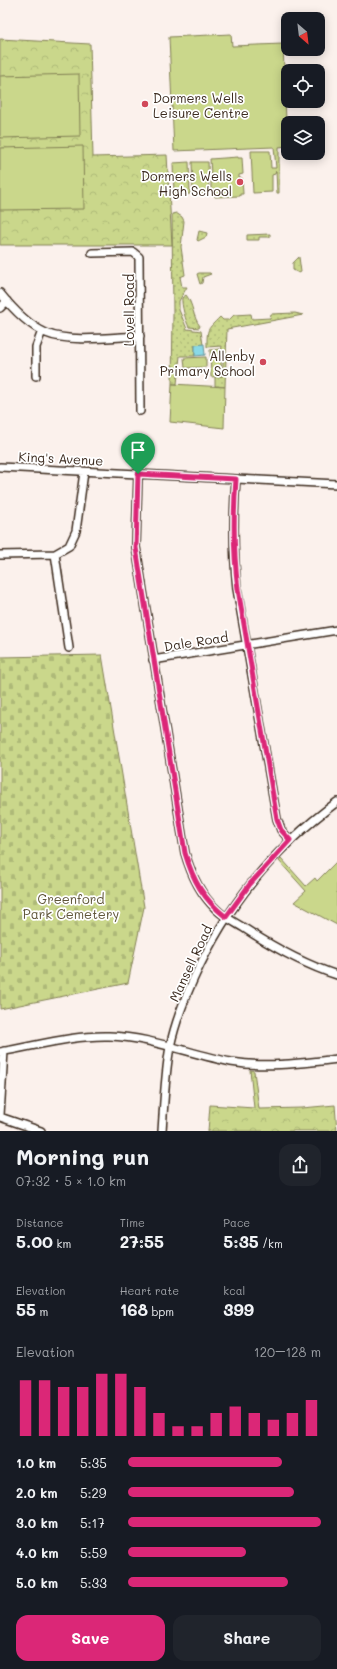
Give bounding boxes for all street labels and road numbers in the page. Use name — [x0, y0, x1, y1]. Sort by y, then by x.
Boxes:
street label: Lovell Road — [120, 274, 137, 346]
street label: King's Avenue — [18, 447, 104, 469]
street label: Dale Road — [163, 628, 229, 654]
street label: Mansell Road — [165, 922, 215, 1004]

